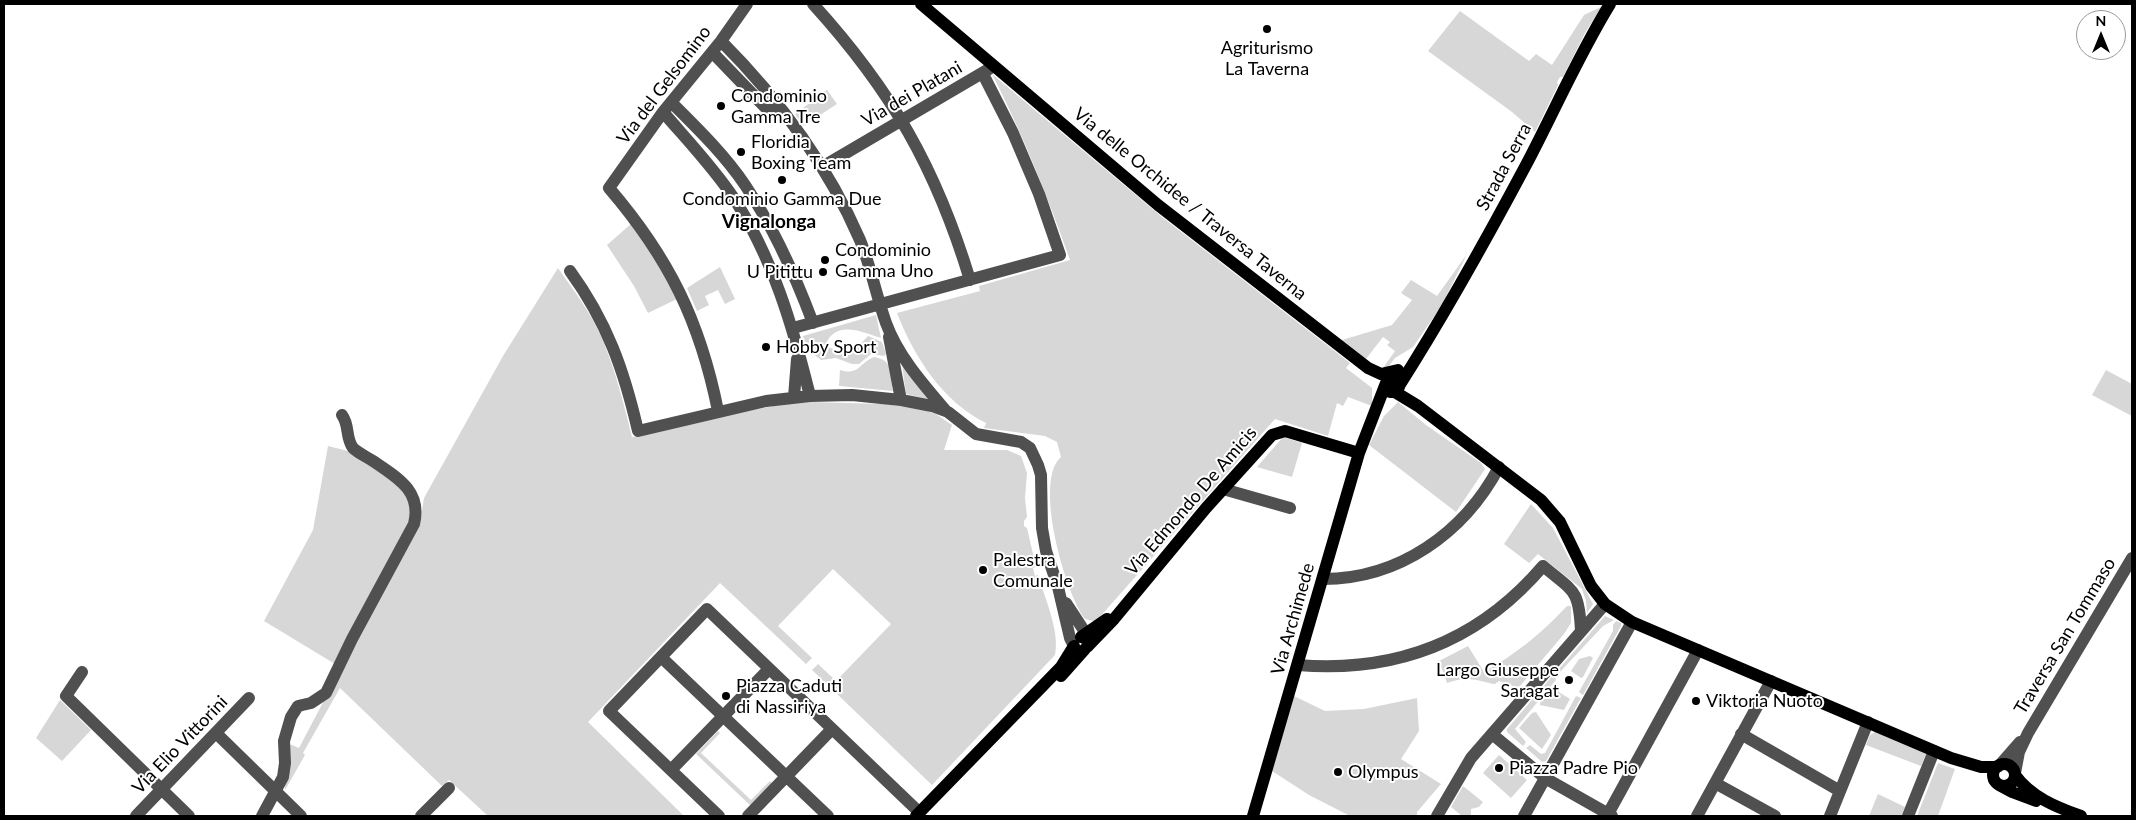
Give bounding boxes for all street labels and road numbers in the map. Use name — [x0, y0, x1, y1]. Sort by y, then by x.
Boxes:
street label: Via del Gelsomino — [612, 22, 716, 148]
street label: Via dei Platani — [858, 57, 966, 131]
street label: Via delle Orchidee / Traversa Taverna — [1069, 103, 1311, 305]
street label: Strada Serra — [1472, 120, 1536, 214]
street label: Via Edmondo De Amicis — [1121, 422, 1261, 580]
street label: Traversa San Tommaso — [2010, 554, 2120, 718]
street label: Via Archimede — [1267, 561, 1319, 677]
street label: Via Elio Vittorini — [128, 691, 232, 799]

